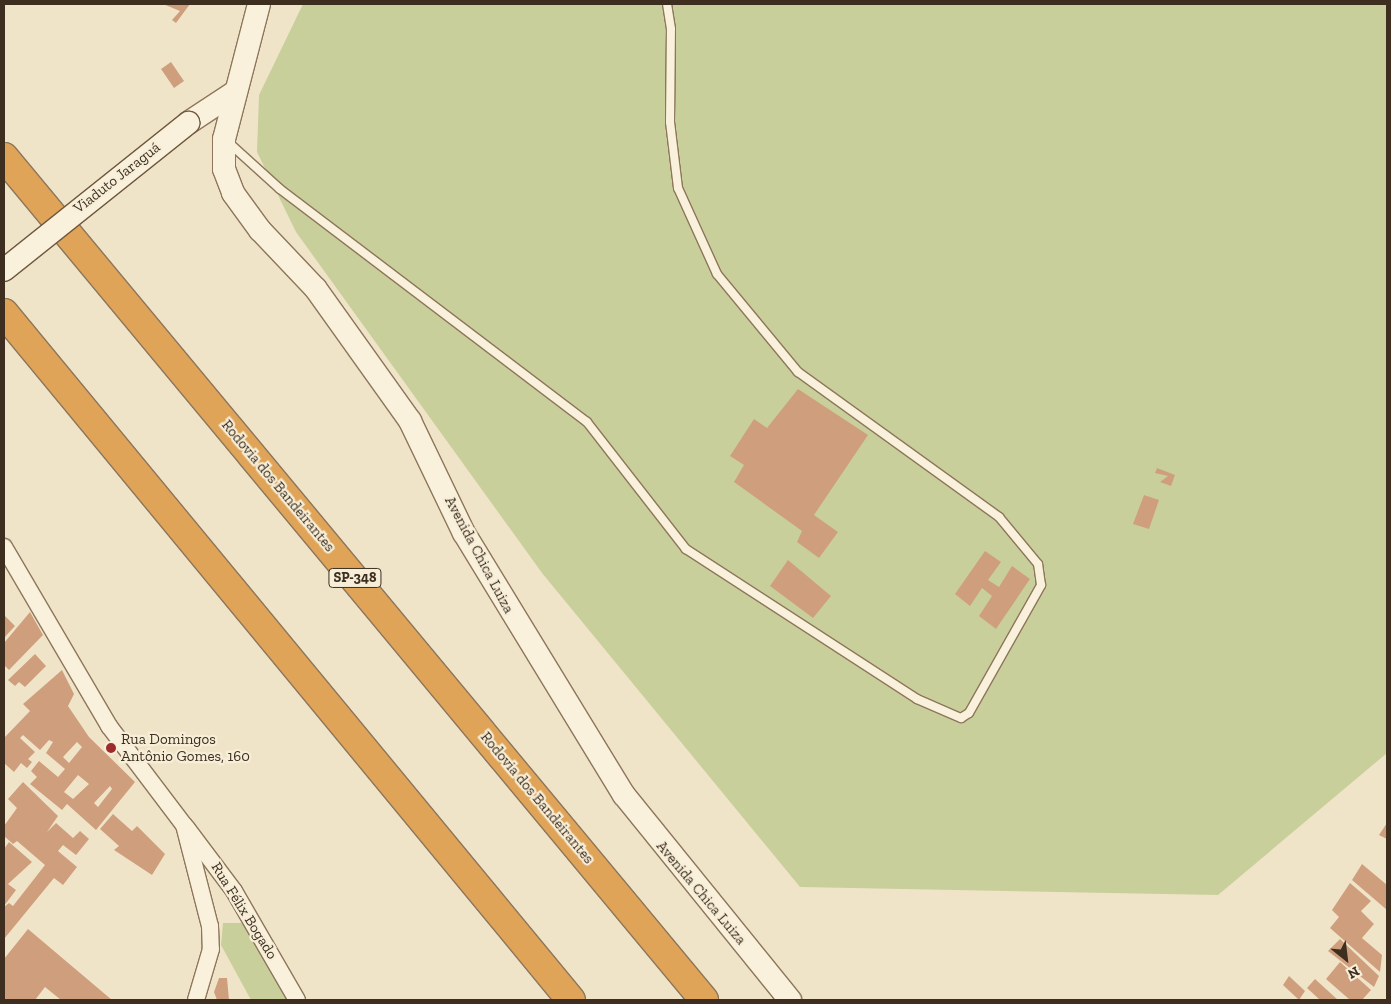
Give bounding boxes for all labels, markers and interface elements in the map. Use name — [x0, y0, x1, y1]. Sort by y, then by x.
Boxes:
street label: Viaduto Jaraguá — [70, 138, 164, 218]
street label: Rodovia dos Bandeirantes — [218, 416, 338, 556]
street label: Avenida Chica Luiza — [441, 493, 517, 617]
road number: SP-348 — [328, 566, 382, 590]
street label: Rodovia dos Bandeirantes — [477, 728, 597, 868]
place label: Rua Domingos Antônio Gomes, 160 — [121, 730, 250, 765]
marker: Rua Domingos Antônio Gomes, 160 — [105, 742, 117, 754]
street label: Avenida Chica Luiza — [652, 837, 750, 949]
street label: Rua Félix Bogado — [207, 859, 281, 963]
north arrow — [1321, 934, 1371, 984]
text: N — [1345, 963, 1362, 983]

